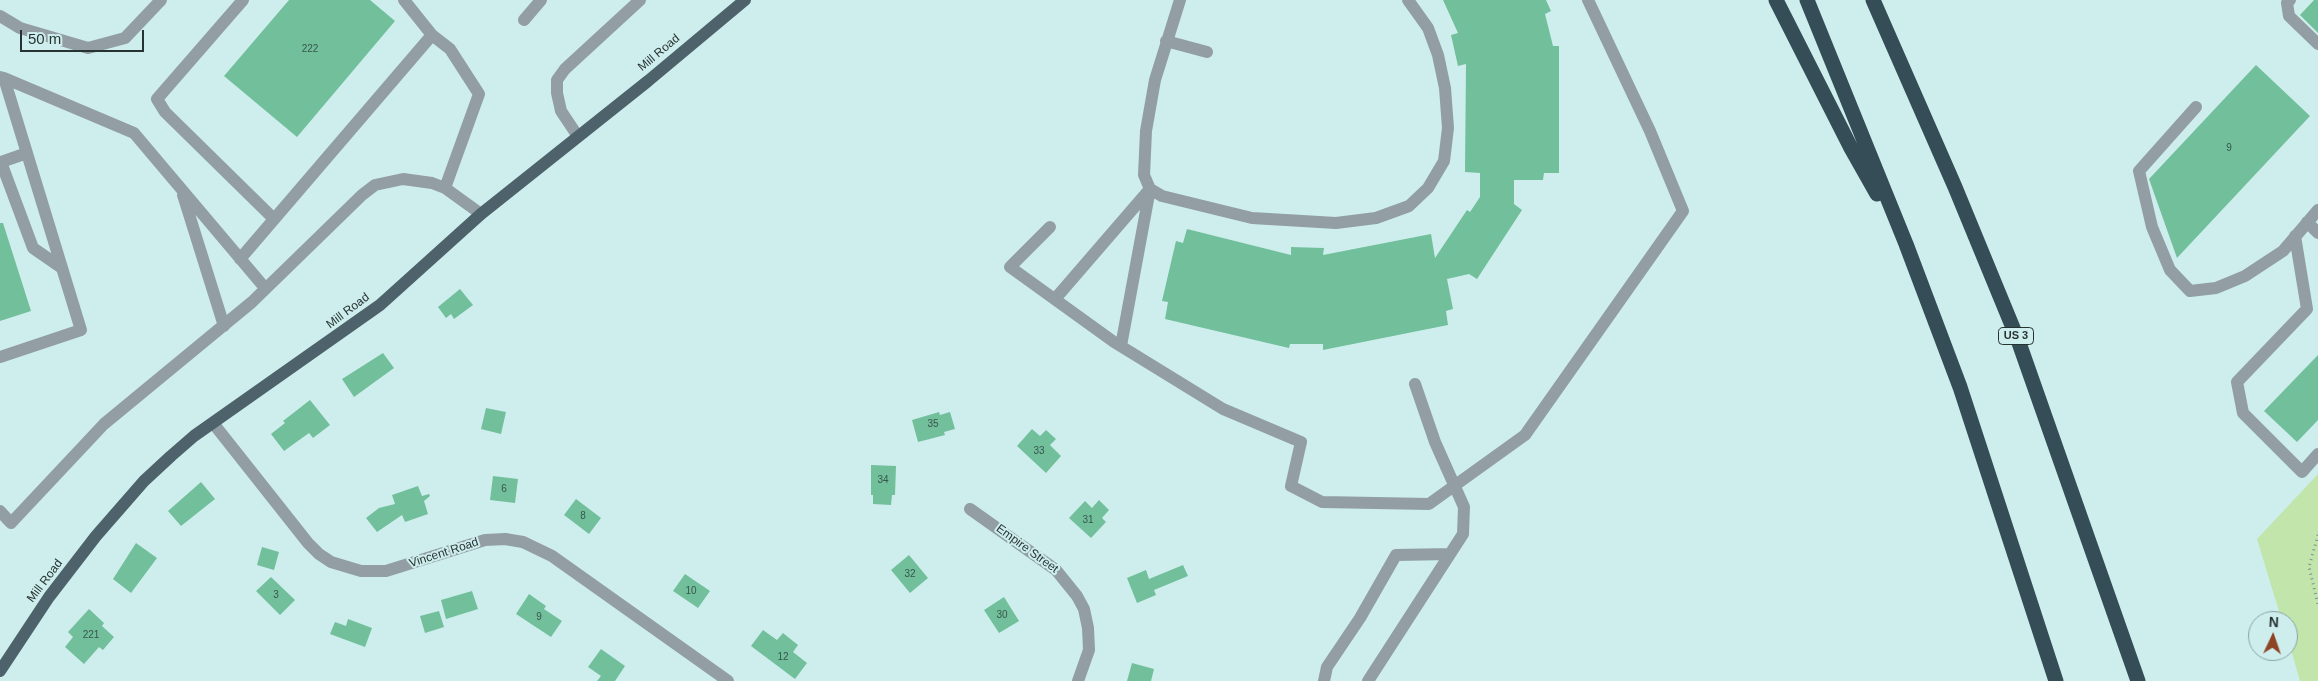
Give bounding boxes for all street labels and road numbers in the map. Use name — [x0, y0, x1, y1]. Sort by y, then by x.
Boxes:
street label: Mill Road — [635, 31, 683, 75]
street label: Mill Road — [324, 290, 372, 332]
road number: US 3 — [1998, 328, 2034, 344]
street label: Empire Street — [993, 522, 1061, 576]
street label: Vincent Road — [408, 535, 480, 571]
street label: Mill Road — [24, 557, 66, 605]

